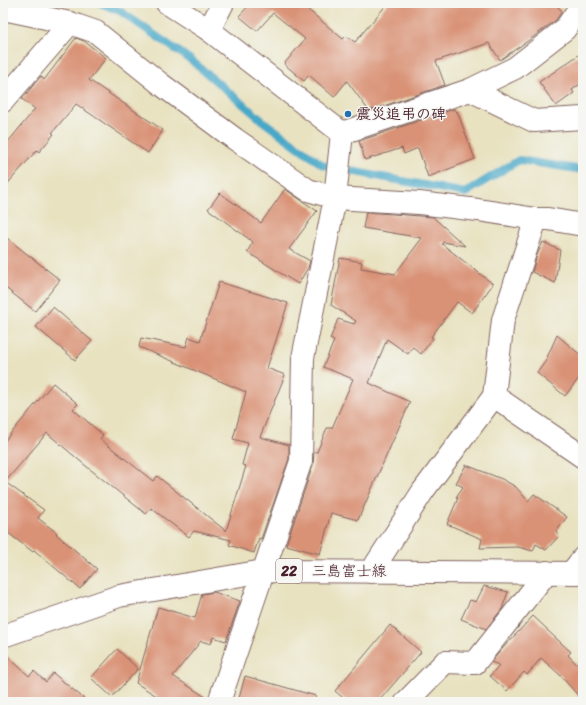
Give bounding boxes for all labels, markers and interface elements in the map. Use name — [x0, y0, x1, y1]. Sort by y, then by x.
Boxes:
place label: 震災追弔の碑 — [356, 101, 446, 127]
marker: 震災追弔の碑 — [343, 109, 353, 119]
street label: 三島富士線 — [311, 558, 387, 584]
road number: 22 — [276, 559, 302, 583]

